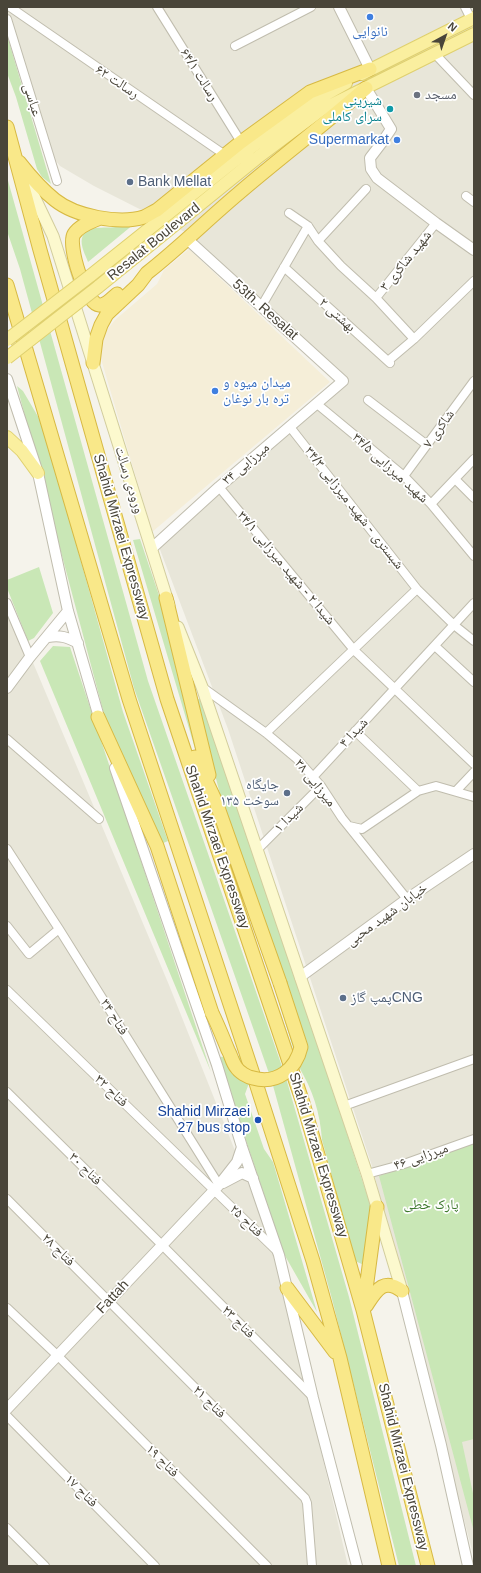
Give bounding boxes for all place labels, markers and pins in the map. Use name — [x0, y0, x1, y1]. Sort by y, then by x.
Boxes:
marker: نانوایی — [365, 12, 375, 22]
place label: نانوایی — [352, 24, 388, 40]
place label: مسجد — [425, 87, 457, 103]
marker: مسجد — [412, 90, 422, 100]
place label: شیرینی سرای کاملی — [322, 93, 382, 126]
marker: شیرینی سرای کاملی — [385, 104, 395, 114]
place label: Supermarkat — [309, 132, 389, 148]
marker: Supermarkat — [392, 135, 402, 145]
place label: Bank Mellat — [138, 174, 211, 190]
marker: Bank Mellat — [125, 177, 135, 187]
place label: میدان میوه و تره بار نوغان — [223, 375, 291, 408]
marker: میدان میوه و تره بار نوغان — [210, 386, 220, 396]
place label: جایگاه سوخت ۱۳۵ — [220, 777, 279, 810]
marker: جایگاه سوخت ۱۳۵ — [282, 788, 292, 798]
place label: پمپ گازCNG — [351, 990, 423, 1006]
marker: پمپ گازCNG — [338, 993, 348, 1003]
place label: Shahid Mirzaei 27 bus stop — [157, 1104, 250, 1136]
marker: Shahid Mirzaei 27 bus stop — [253, 1115, 263, 1125]

